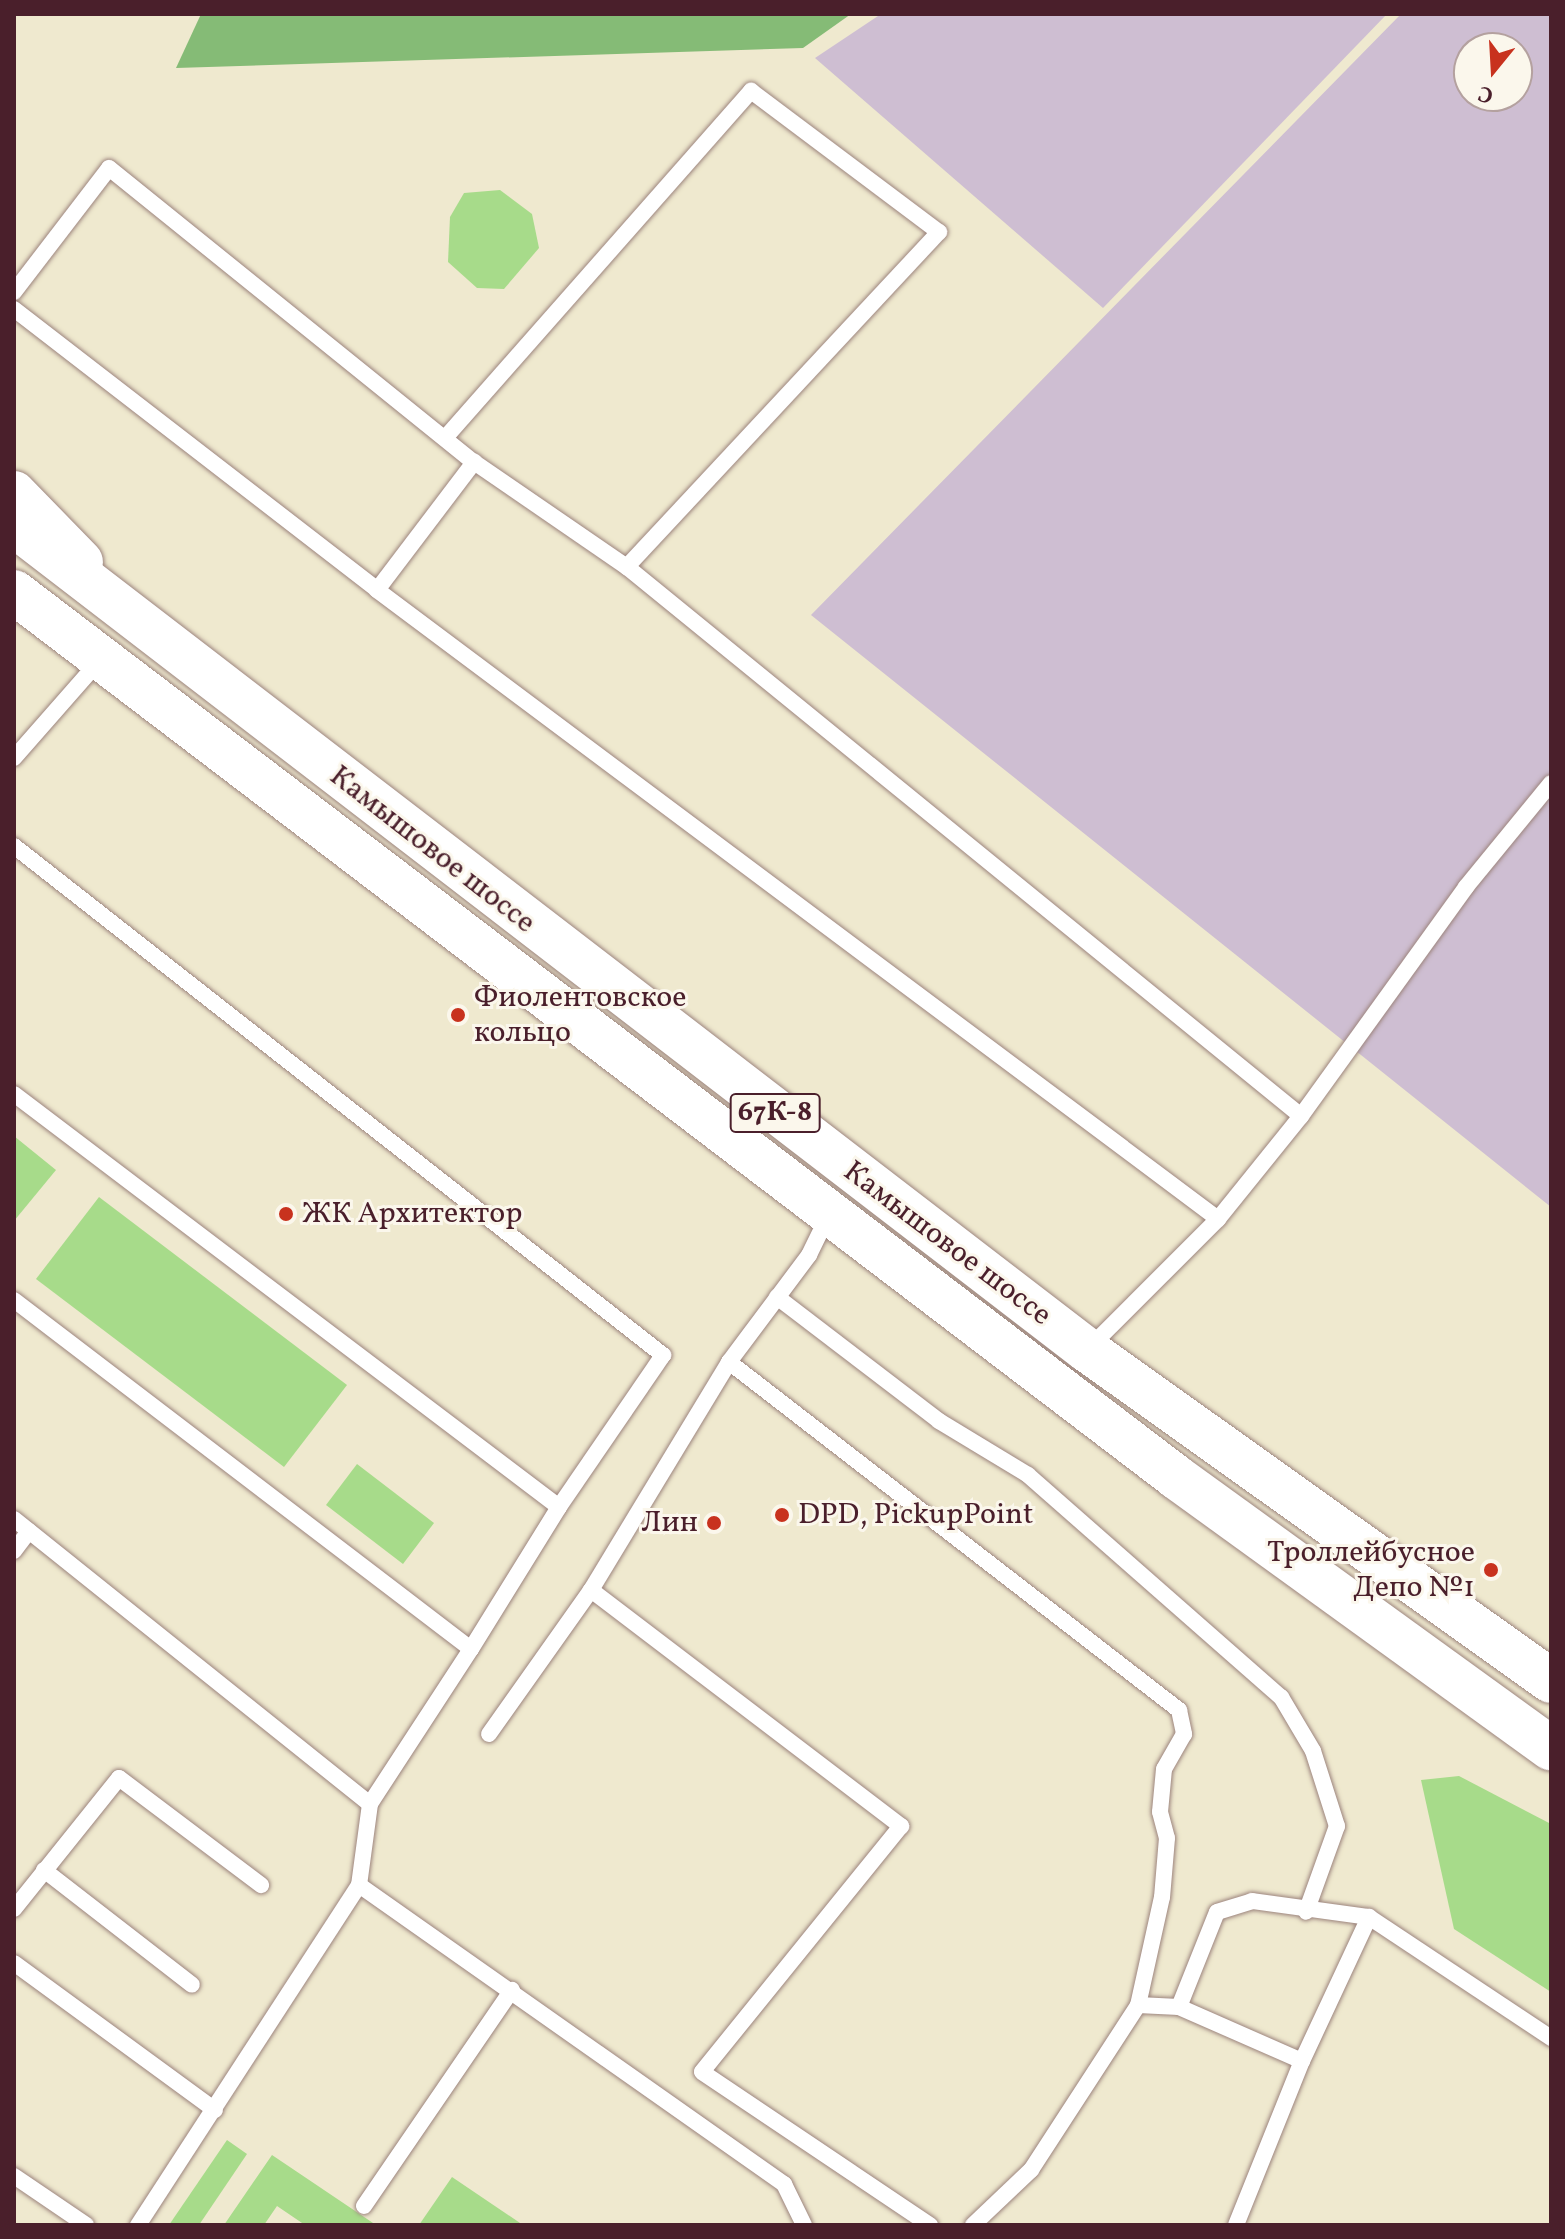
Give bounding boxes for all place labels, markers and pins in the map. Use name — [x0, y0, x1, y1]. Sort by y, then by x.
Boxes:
place label: Фиолентовское кольцо — [474, 980, 686, 1050]
marker: Фиолентовское кольцо — [449, 1006, 467, 1024]
place label: ЖК Архитектор — [302, 1196, 522, 1232]
marker: ЖК Архитектор — [277, 1205, 295, 1223]
place label: DPD, PickupPoint — [798, 1497, 1033, 1533]
place label: Лин — [641, 1505, 698, 1541]
marker: DPD, PickupPoint — [773, 1506, 791, 1524]
marker: Лин — [705, 1514, 723, 1532]
place label: Троллейбусное Депо №1 — [1267, 1535, 1475, 1606]
marker: Троллейбусное Депо №1 — [1482, 1561, 1500, 1579]

